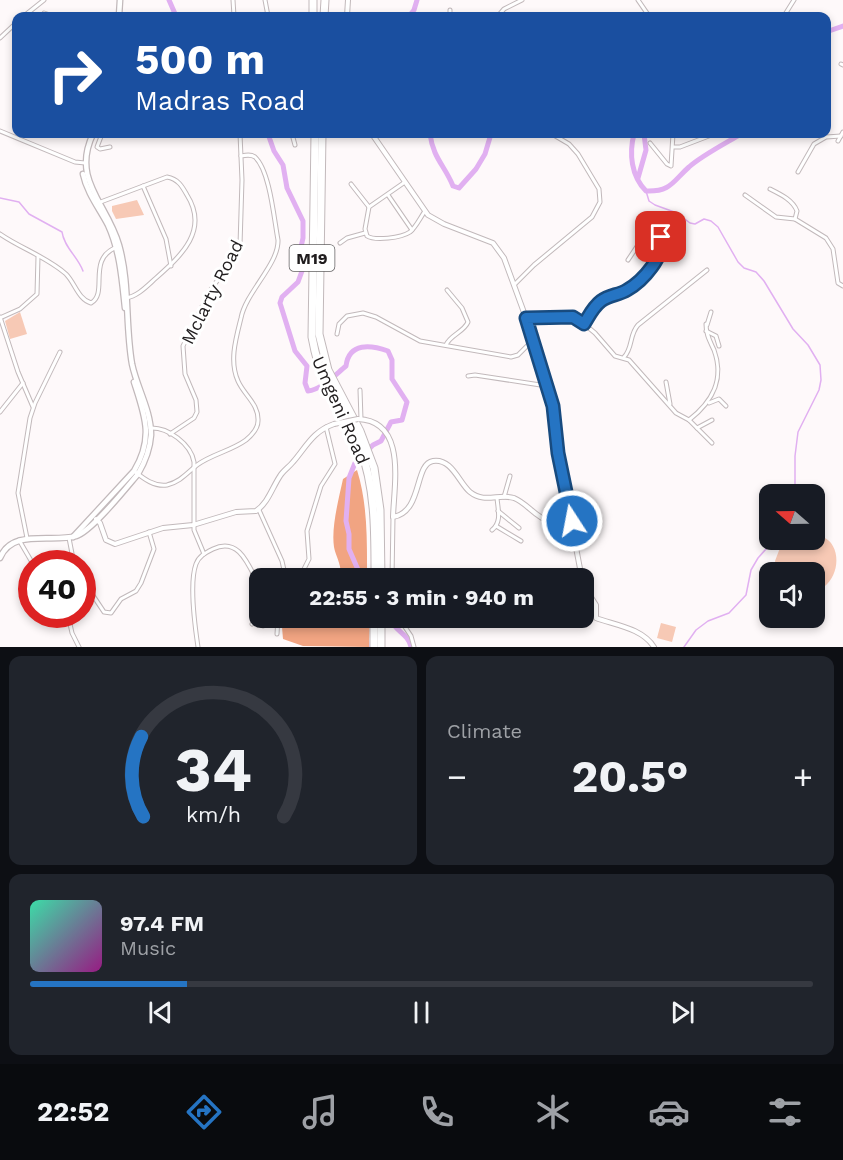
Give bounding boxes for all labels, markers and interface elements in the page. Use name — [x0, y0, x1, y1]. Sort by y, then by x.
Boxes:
text: 500 m — [135, 35, 265, 84]
icon: right — [36, 36, 114, 114]
text: Madras Road — [135, 85, 305, 117]
pin — [635, 211, 686, 262]
icon: arrive — [644, 220, 677, 253]
street label: Mclarty Road — [177, 236, 247, 348]
road number: M19 — [290, 245, 334, 271]
street label: Umgeni Road — [308, 353, 374, 467]
north arrow — [759, 484, 825, 550]
map controls — [759, 484, 825, 628]
position arrow — [540, 489, 604, 553]
speed limit sign: 40 — [18, 550, 96, 628]
button: sound — [759, 562, 825, 628]
text: 22:55 · 3 min · 940 m — [309, 585, 534, 610]
text: Climate — [447, 719, 522, 743]
text: 34 — [174, 733, 252, 806]
text: 20.5° — [572, 750, 688, 803]
text: − — [447, 757, 467, 796]
text: + — [793, 757, 813, 796]
text: km/h — [185, 803, 241, 828]
text: 97.4 FM — [120, 911, 204, 936]
text: Music — [120, 936, 176, 960]
icon: previous — [144, 996, 177, 1029]
icon: pause — [405, 996, 438, 1029]
icon: next — [666, 996, 699, 1029]
icon: directions — [183, 1091, 225, 1133]
icon: music — [299, 1091, 341, 1133]
icon: phone — [416, 1091, 458, 1133]
icon: climate — [532, 1091, 574, 1133]
icon: car — [648, 1091, 690, 1133]
icon: filters — [764, 1091, 806, 1133]
text: 22:52 — [37, 1096, 109, 1128]

